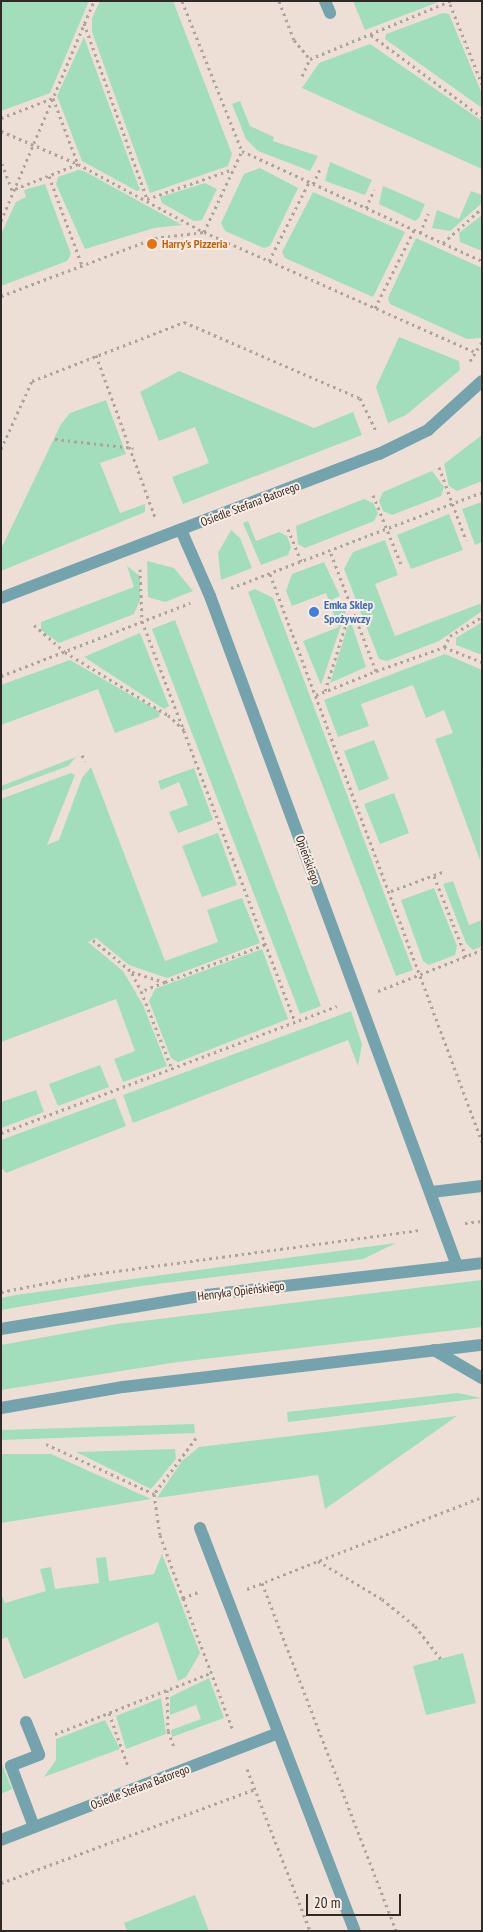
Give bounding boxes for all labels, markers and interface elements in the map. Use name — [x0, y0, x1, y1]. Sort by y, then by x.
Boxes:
place label: Harry's Pizzeria — [162, 237, 228, 251]
marker: Harry's Pizzeria — [146, 238, 158, 250]
street label: Osiedle Stefana Batorego — [198, 478, 302, 530]
place label: Emka Sklep Spożywczy — [324, 598, 373, 626]
marker: Emka Sklep Spożywczy — [308, 606, 320, 618]
street label: Opieńskiego — [292, 833, 324, 887]
street label: Henryka Opieńskiego — [197, 1279, 285, 1303]
street label: Osiedle Stefana Batorego — [88, 1761, 192, 1813]
scale bar — [308, 1884, 403, 1916]
text: 20 m — [314, 1893, 340, 1912]

